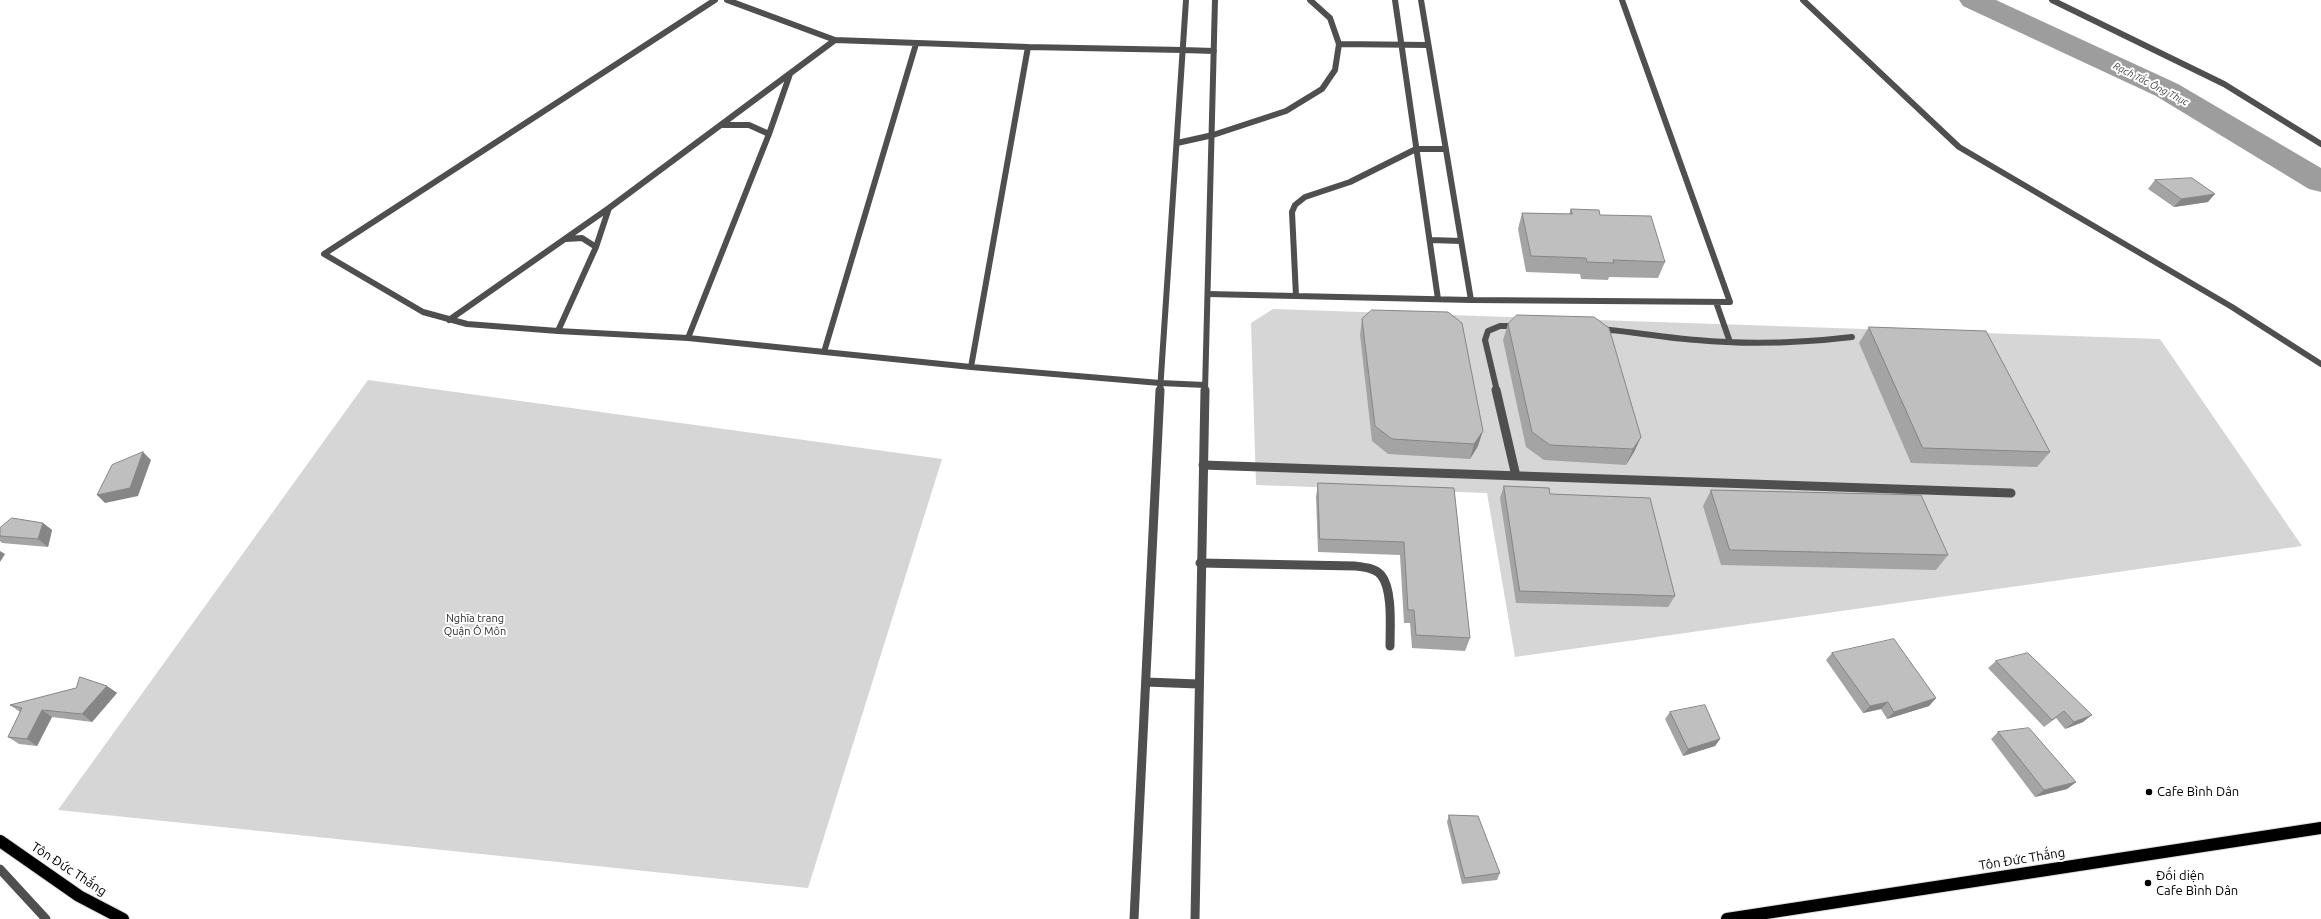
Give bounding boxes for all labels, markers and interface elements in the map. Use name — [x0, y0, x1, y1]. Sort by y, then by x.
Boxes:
water label: Rạch Tắc Ông Thục — [2111, 60, 2191, 108]
park label: Nghĩa trang Quận Ô Môn — [444, 611, 506, 637]
place label: Cafe Bình Dân — [2157, 784, 2239, 800]
marker: Cafe Bình Dân — [2144, 787, 2154, 797]
street label: Tôn Đức Thắng — [28, 839, 110, 899]
street label: Tôn Đức Thắng — [1978, 845, 2066, 873]
place label: Đối diện Cafe Bình Dân — [2156, 868, 2238, 899]
marker: Đối diện Cafe Bình Dân — [2143, 878, 2153, 888]

